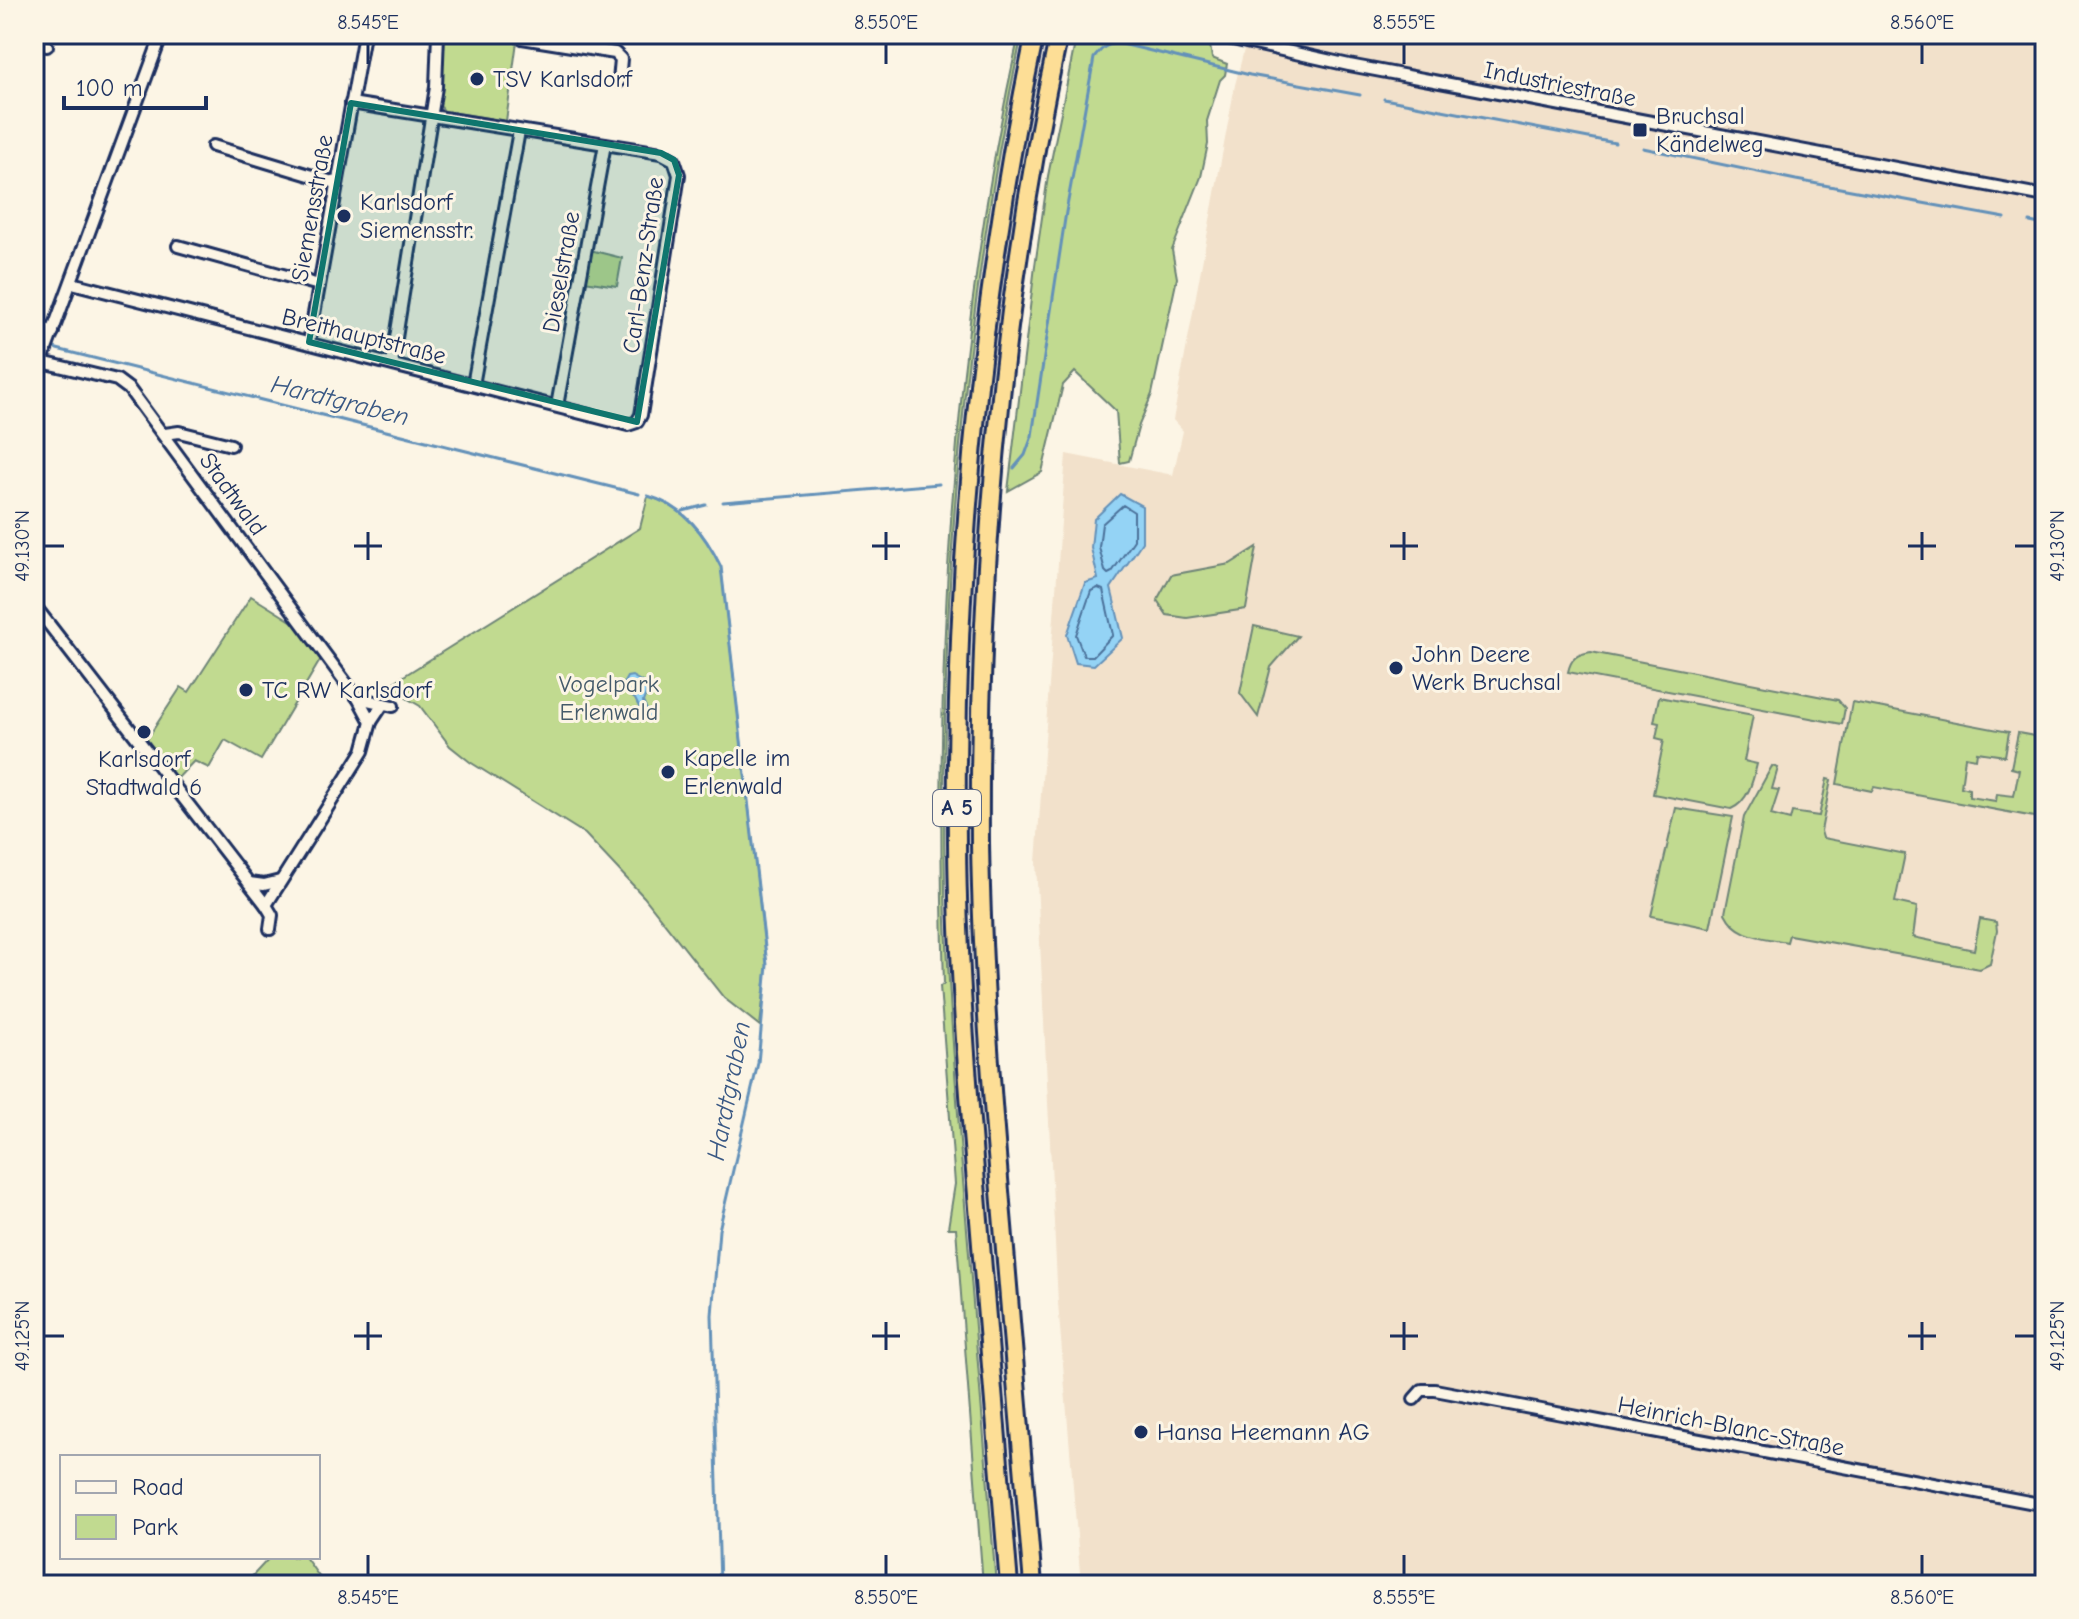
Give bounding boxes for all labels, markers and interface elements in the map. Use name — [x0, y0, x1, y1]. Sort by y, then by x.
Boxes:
text: 8.545°E — [337, 11, 399, 34]
text: 8.550°E — [854, 11, 918, 34]
text: 8.555°E — [1373, 11, 1435, 34]
text: 8.560°E — [1890, 11, 1954, 34]
street label: Industriestraße — [1482, 56, 1638, 112]
scale bar — [64, 60, 206, 110]
place label: TSV Karlsdorf — [493, 65, 633, 93]
marker: TSV Karlsdorf — [468, 70, 486, 88]
text: 100 m — [76, 74, 143, 102]
place label: Bruchsal Kändelweg — [1656, 102, 1764, 158]
marker: Bruchsal Kändelweg — [1631, 121, 1649, 139]
street label: Siemensstraße — [285, 132, 339, 284]
street label: Carl-Benz-Straße — [617, 175, 669, 355]
place label: Karlsdorf Siemensstr. — [360, 188, 474, 244]
marker: Karlsdorf Siemensstr. — [335, 207, 353, 225]
street label: Dieselstraße — [537, 209, 585, 335]
street label: Breithauptstraße — [279, 302, 449, 370]
water label: Hardtgraben — [268, 369, 412, 433]
street label: Stadtwald — [194, 447, 272, 541]
text: 49.130°N — [11, 510, 34, 582]
text: 49.130°N — [2046, 510, 2069, 582]
place label: John Deere Werk Bruchsal — [1412, 640, 1561, 696]
marker: John Deere Werk Bruchsal — [1387, 659, 1405, 677]
park label: Vogelpark Erlenwald — [559, 670, 660, 726]
place label: TC RW Karlsdorf — [262, 676, 433, 704]
marker: TC RW Karlsdorf — [237, 681, 255, 699]
marker: Karlsdorf Stadtwald 6 — [135, 723, 153, 741]
place label: Kapelle im Erlenwald — [684, 744, 790, 800]
place label: Karlsdorf Stadtwald 6 — [86, 745, 202, 801]
marker: Kapelle im Erlenwald — [659, 763, 677, 781]
road number: A 5 — [933, 790, 981, 826]
water label: Hardtgraben — [701, 1019, 757, 1163]
text: 49.125°N — [11, 1301, 34, 1371]
text: 49.125°N — [2046, 1301, 2069, 1371]
street label: Heinrich-Blanc-Straße — [1615, 1390, 1847, 1462]
place label: Hansa Heemann AG — [1157, 1418, 1370, 1446]
marker: Hansa Heemann AG — [1132, 1423, 1150, 1441]
legend — [60, 1455, 320, 1559]
text: Road — [132, 1473, 184, 1501]
text: Park — [132, 1513, 178, 1541]
text: 8.545°E — [337, 1586, 399, 1609]
text: 8.550°E — [854, 1586, 918, 1609]
text: 8.555°E — [1373, 1586, 1435, 1609]
text: 8.560°E — [1890, 1586, 1954, 1609]

